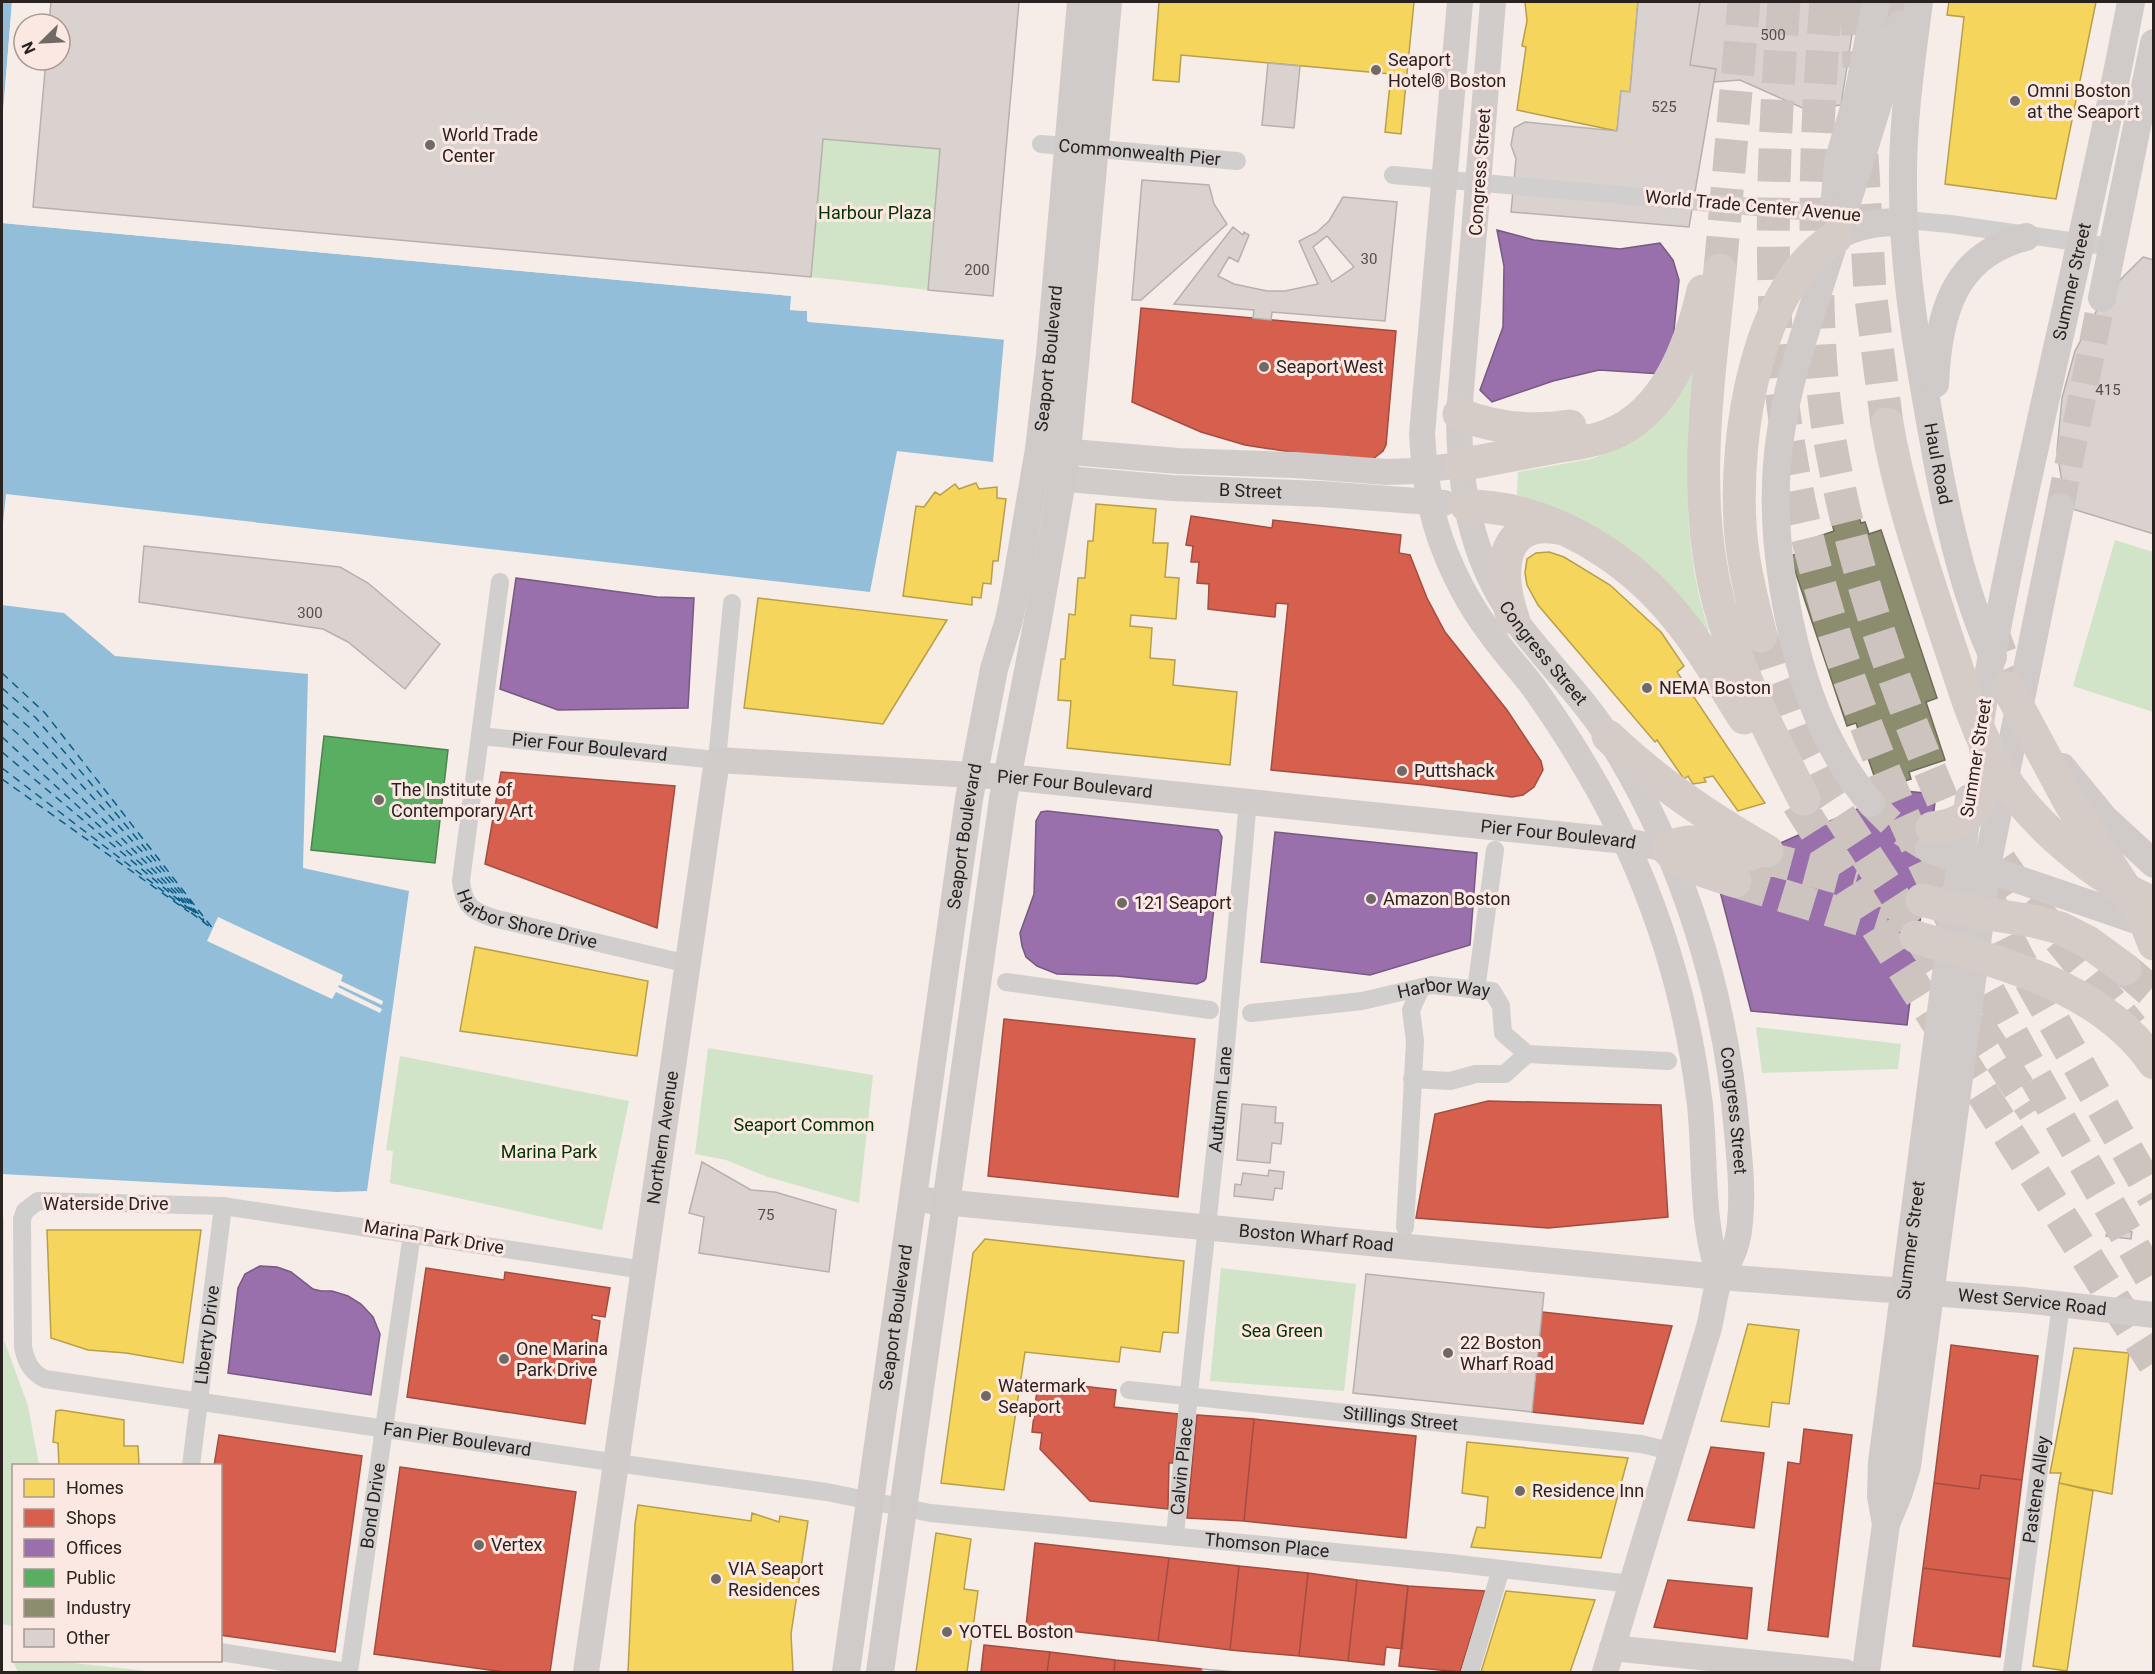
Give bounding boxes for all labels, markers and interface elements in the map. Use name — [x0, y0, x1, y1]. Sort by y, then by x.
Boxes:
north arrow — [12, 12, 72, 72]
house number: 500 — [1760, 26, 1786, 44]
text: N — [18, 39, 40, 57]
place label: Seaport Hotel® Boston — [1388, 49, 1506, 91]
marker: Seaport Hotel® Boston — [1369, 63, 1383, 77]
place label: Omni Boston at the Seaport — [2027, 80, 2140, 122]
marker: Omni Boston at the Seaport — [2008, 94, 2022, 108]
house number: 525 — [1651, 98, 1677, 116]
street label: Congress Street — [1465, 107, 1494, 237]
place label: World Trade Center — [442, 124, 538, 166]
street label: Commonwealth Pier — [1058, 135, 1222, 170]
marker: World Trade Center — [423, 138, 437, 152]
street label: World Trade Center Avenue — [1644, 186, 1862, 225]
park label: Harbour Plaza — [818, 202, 932, 223]
street label: Summer Street — [2048, 221, 2095, 342]
house number: 30 — [1361, 250, 1377, 268]
house number: 200 — [964, 261, 990, 279]
street label: Seaport Boulevard — [1030, 284, 1066, 433]
place label: Seaport West — [1276, 356, 1384, 377]
marker: Seaport West — [1257, 360, 1271, 374]
house number: 415 — [2095, 381, 2121, 399]
street label: Haul Road — [1920, 421, 1956, 506]
street label: B Street — [1218, 479, 1283, 502]
street label: Congress Street — [1495, 597, 1592, 709]
house number: 300 — [297, 604, 323, 622]
place label: NEMA Boston — [1659, 677, 1771, 698]
marker: NEMA Boston — [1640, 681, 1654, 695]
street label: Summer Street — [1956, 697, 1995, 819]
street label: Pier Four Boulevard — [511, 728, 668, 765]
place label: Puttshack — [1414, 760, 1495, 781]
street label: Seaport Boulevard — [943, 762, 986, 910]
marker: Puttshack — [1395, 764, 1409, 778]
street label: Pier Four Boulevard — [996, 765, 1154, 802]
place label: The Institute of Contemporary Art — [391, 779, 534, 821]
marker: The Institute of Contemporary Art — [372, 793, 386, 807]
street label: Pier Four Boulevard — [1480, 815, 1638, 853]
street label: Harbor Shore Drive — [453, 886, 599, 952]
place label: Amazon Boston — [1383, 888, 1510, 909]
place label: 121 Seaport — [1134, 892, 1232, 913]
marker: Amazon Boston — [1364, 892, 1378, 906]
marker: 121 Seaport — [1115, 896, 1129, 910]
street label: Harbor Way — [1395, 973, 1492, 1002]
street label: Autumn Lane — [1204, 1045, 1236, 1153]
street label: Congress Street — [1716, 1045, 1752, 1175]
street label: Northern Avenue — [642, 1069, 682, 1205]
park label: Seaport Common — [733, 1114, 875, 1135]
park label: Marina Park — [501, 1141, 598, 1162]
street label: Summer Street — [1892, 1179, 1929, 1301]
street label: Waterside Drive — [43, 1193, 169, 1214]
house number: 75 — [758, 1206, 774, 1224]
street label: Marina Park Drive — [363, 1215, 506, 1258]
street label: Boston Wharf Road — [1238, 1220, 1394, 1255]
street label: Seaport Boulevard — [875, 1243, 916, 1392]
street label: Liberty Drive — [190, 1284, 223, 1386]
street label: West Service Road — [1957, 1284, 2108, 1319]
park label: Sea Green — [1241, 1320, 1323, 1341]
place label: 22 Boston Wharf Road — [1460, 1332, 1554, 1374]
place label: One Marina Park Drive — [516, 1338, 608, 1380]
marker: 22 Boston Wharf Road — [1441, 1346, 1455, 1360]
marker: One Marina Park Drive — [497, 1352, 511, 1366]
place label: Watermark Seaport — [998, 1375, 1087, 1417]
marker: Watermark Seaport — [979, 1389, 993, 1403]
street label: Stillings Street — [1342, 1402, 1459, 1435]
street label: Calvin Place — [1166, 1417, 1197, 1516]
street label: Fan Pier Boulevard — [382, 1418, 533, 1460]
street label: Pastene Alley — [2018, 1434, 2053, 1545]
street label: Bond Drive — [356, 1461, 389, 1550]
legend — [12, 1464, 222, 1662]
text: Homes — [66, 1477, 124, 1498]
place label: Residence Inn — [1532, 1480, 1644, 1501]
marker: Residence Inn — [1513, 1484, 1527, 1498]
text: Shops — [66, 1507, 116, 1528]
street label: Thomson Place — [1204, 1528, 1330, 1561]
place label: Vertex — [491, 1534, 543, 1555]
text: Offices — [66, 1537, 122, 1558]
marker: Vertex — [472, 1538, 486, 1552]
place label: VIA Seaport Residences — [728, 1558, 824, 1600]
text: Public — [66, 1567, 116, 1588]
marker: VIA Seaport Residences — [709, 1572, 723, 1586]
text: Industry — [66, 1597, 131, 1618]
place label: YOTEL Boston — [959, 1621, 1074, 1642]
marker: YOTEL Boston — [940, 1625, 954, 1639]
text: Other — [66, 1627, 110, 1648]

